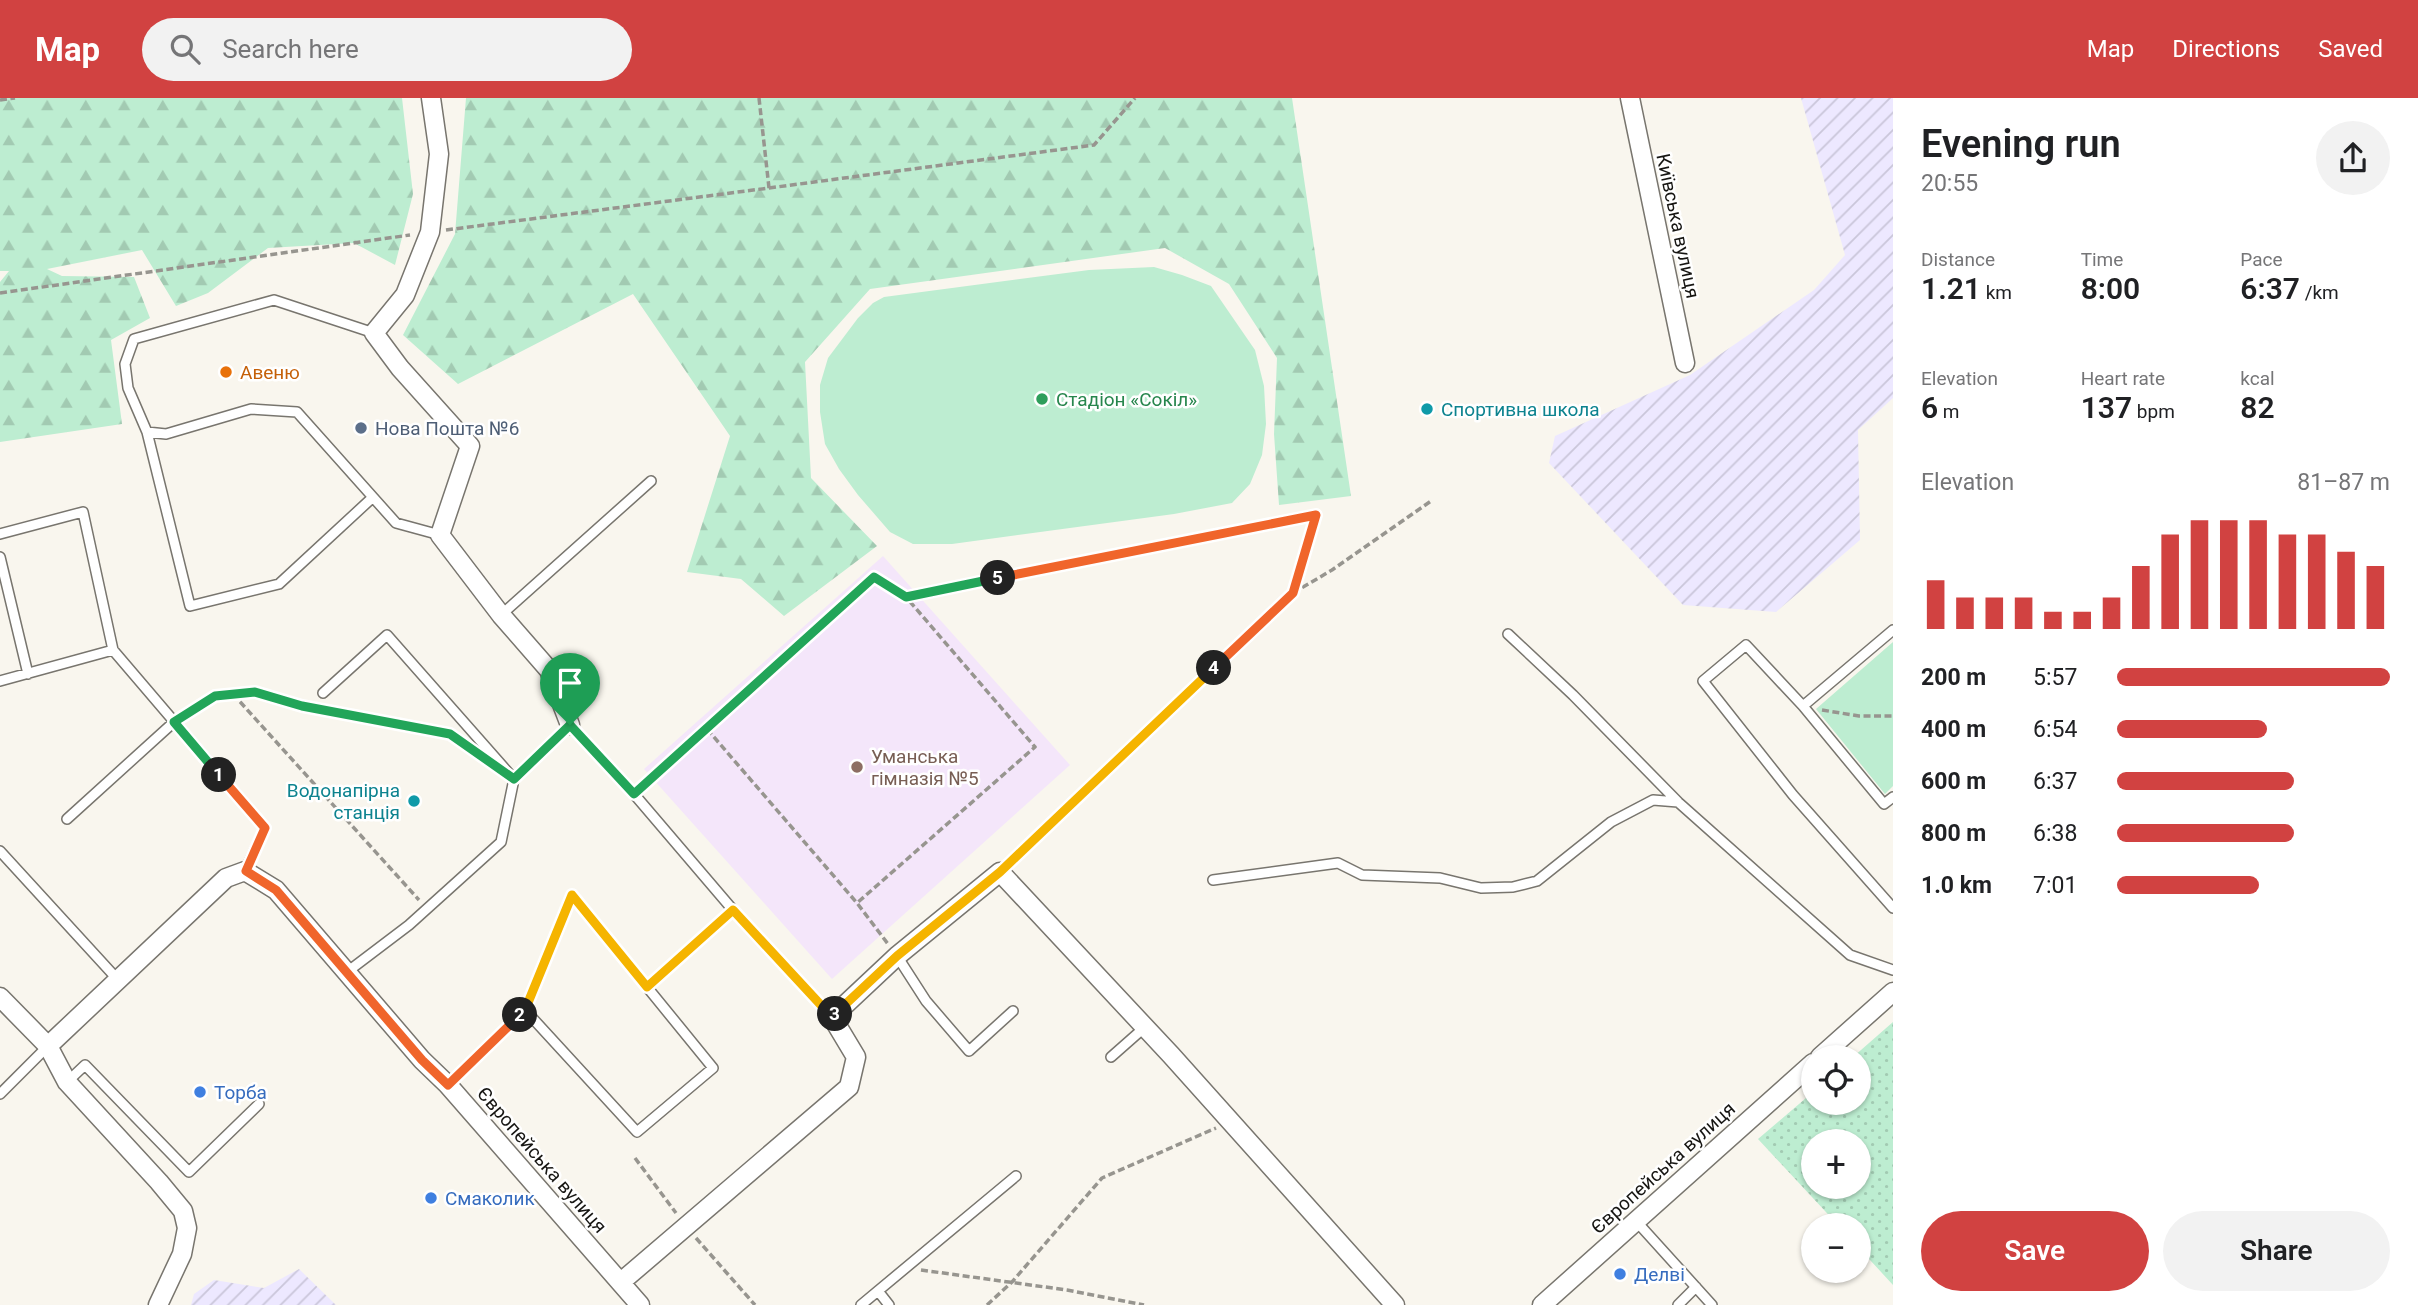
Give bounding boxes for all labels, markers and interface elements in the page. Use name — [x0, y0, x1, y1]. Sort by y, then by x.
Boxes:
search box — [142, 18, 632, 81]
text: Map — [35, 30, 100, 69]
icon: search — [166, 30, 204, 68]
text: Search here — [222, 34, 359, 64]
text: Map — [2087, 35, 2134, 63]
text: Directions — [2172, 35, 2280, 63]
text: Saved — [2318, 35, 2383, 63]
button: share — [2316, 121, 2390, 195]
text: Evening run — [1921, 122, 2121, 166]
street label: Київська вулиця — [1651, 152, 1705, 300]
text: 20:55 — [1921, 170, 1978, 197]
text: Distance — [1921, 248, 1995, 271]
text: Time — [2081, 248, 2123, 271]
text: Pace — [2240, 248, 2283, 271]
text: 1.21 — [1921, 271, 1981, 306]
text: 8:00 — [2081, 271, 2140, 306]
text: 6:37 — [2240, 271, 2300, 306]
text: km — [1981, 281, 2012, 304]
text: /km — [2300, 281, 2339, 304]
place label: Авеню — [240, 361, 300, 384]
marker: Авеню — [218, 364, 234, 380]
text: Elevation — [1921, 367, 1998, 390]
text: Heart rate — [2081, 367, 2165, 390]
text: kcal — [2240, 367, 2275, 390]
place label: Стадіон «Сокіл» — [1056, 388, 1197, 411]
text: 6 — [1921, 390, 1938, 425]
text: 137 — [2081, 390, 2132, 425]
text: 82 — [2240, 390, 2275, 425]
marker: Стадіон «Сокіл» — [1034, 391, 1050, 407]
place label: Спортивна школа — [1441, 398, 1600, 421]
text: m — [1938, 400, 1960, 423]
text: bpm — [2132, 400, 2175, 423]
marker: Спортивна школа — [1419, 401, 1435, 417]
place label: Нова Пошта №6 — [375, 417, 519, 440]
marker: Нова Пошта №6 — [353, 420, 369, 436]
text: Elevation — [1921, 469, 2014, 496]
text: 81–87 m — [2297, 469, 2390, 496]
pin: 5 — [981, 560, 1016, 596]
text: 5 — [992, 566, 1003, 589]
pin: 4 — [1196, 650, 1232, 686]
pin — [540, 653, 600, 725]
text: 4 — [1208, 656, 1219, 679]
icon: arrive — [551, 664, 589, 702]
text: 200 m — [1921, 664, 1986, 691]
text: 5:57 — [2033, 664, 2077, 691]
text: 400 m — [1921, 716, 1986, 743]
text: 6:54 — [2033, 716, 2077, 743]
place label: Уманська гімназія №5 — [871, 745, 979, 790]
pin: 1 — [202, 758, 236, 792]
marker: Уманська гімназія №5 — [849, 759, 865, 775]
text: 1 — [213, 763, 224, 786]
text: 600 m — [1921, 768, 1986, 795]
text: 6:37 — [2033, 768, 2077, 795]
place label: Водонапірна станція — [287, 779, 400, 824]
marker: Водонапірна станція — [406, 793, 422, 809]
text: 800 m — [1921, 820, 1986, 847]
text: 6:38 — [2033, 820, 2077, 847]
text: 1.0 km — [1921, 872, 1992, 899]
text: 7:01 — [2033, 872, 2077, 899]
pin: 3 — [818, 996, 852, 1032]
pin: 2 — [503, 998, 538, 1032]
text: 3 — [829, 1002, 840, 1025]
text: 2 — [514, 1003, 525, 1026]
map controls — [1801, 1045, 1871, 1283]
button: locate — [1801, 1045, 1871, 1115]
place label: Торба — [214, 1081, 267, 1104]
street label: Європейська вулиця — [472, 1082, 612, 1238]
marker: Торба — [192, 1084, 208, 1100]
street label: Європейська вулиця — [1586, 1097, 1740, 1239]
button: + — [1801, 1129, 1871, 1199]
place label: Смаколик — [445, 1187, 536, 1210]
marker: Смаколик — [423, 1190, 439, 1206]
button: Save — [1921, 1211, 2149, 1291]
button: Share — [2163, 1211, 2390, 1291]
button: − — [1801, 1213, 1871, 1283]
place label: Делві — [1634, 1263, 1685, 1286]
marker: Делві — [1612, 1266, 1628, 1282]

